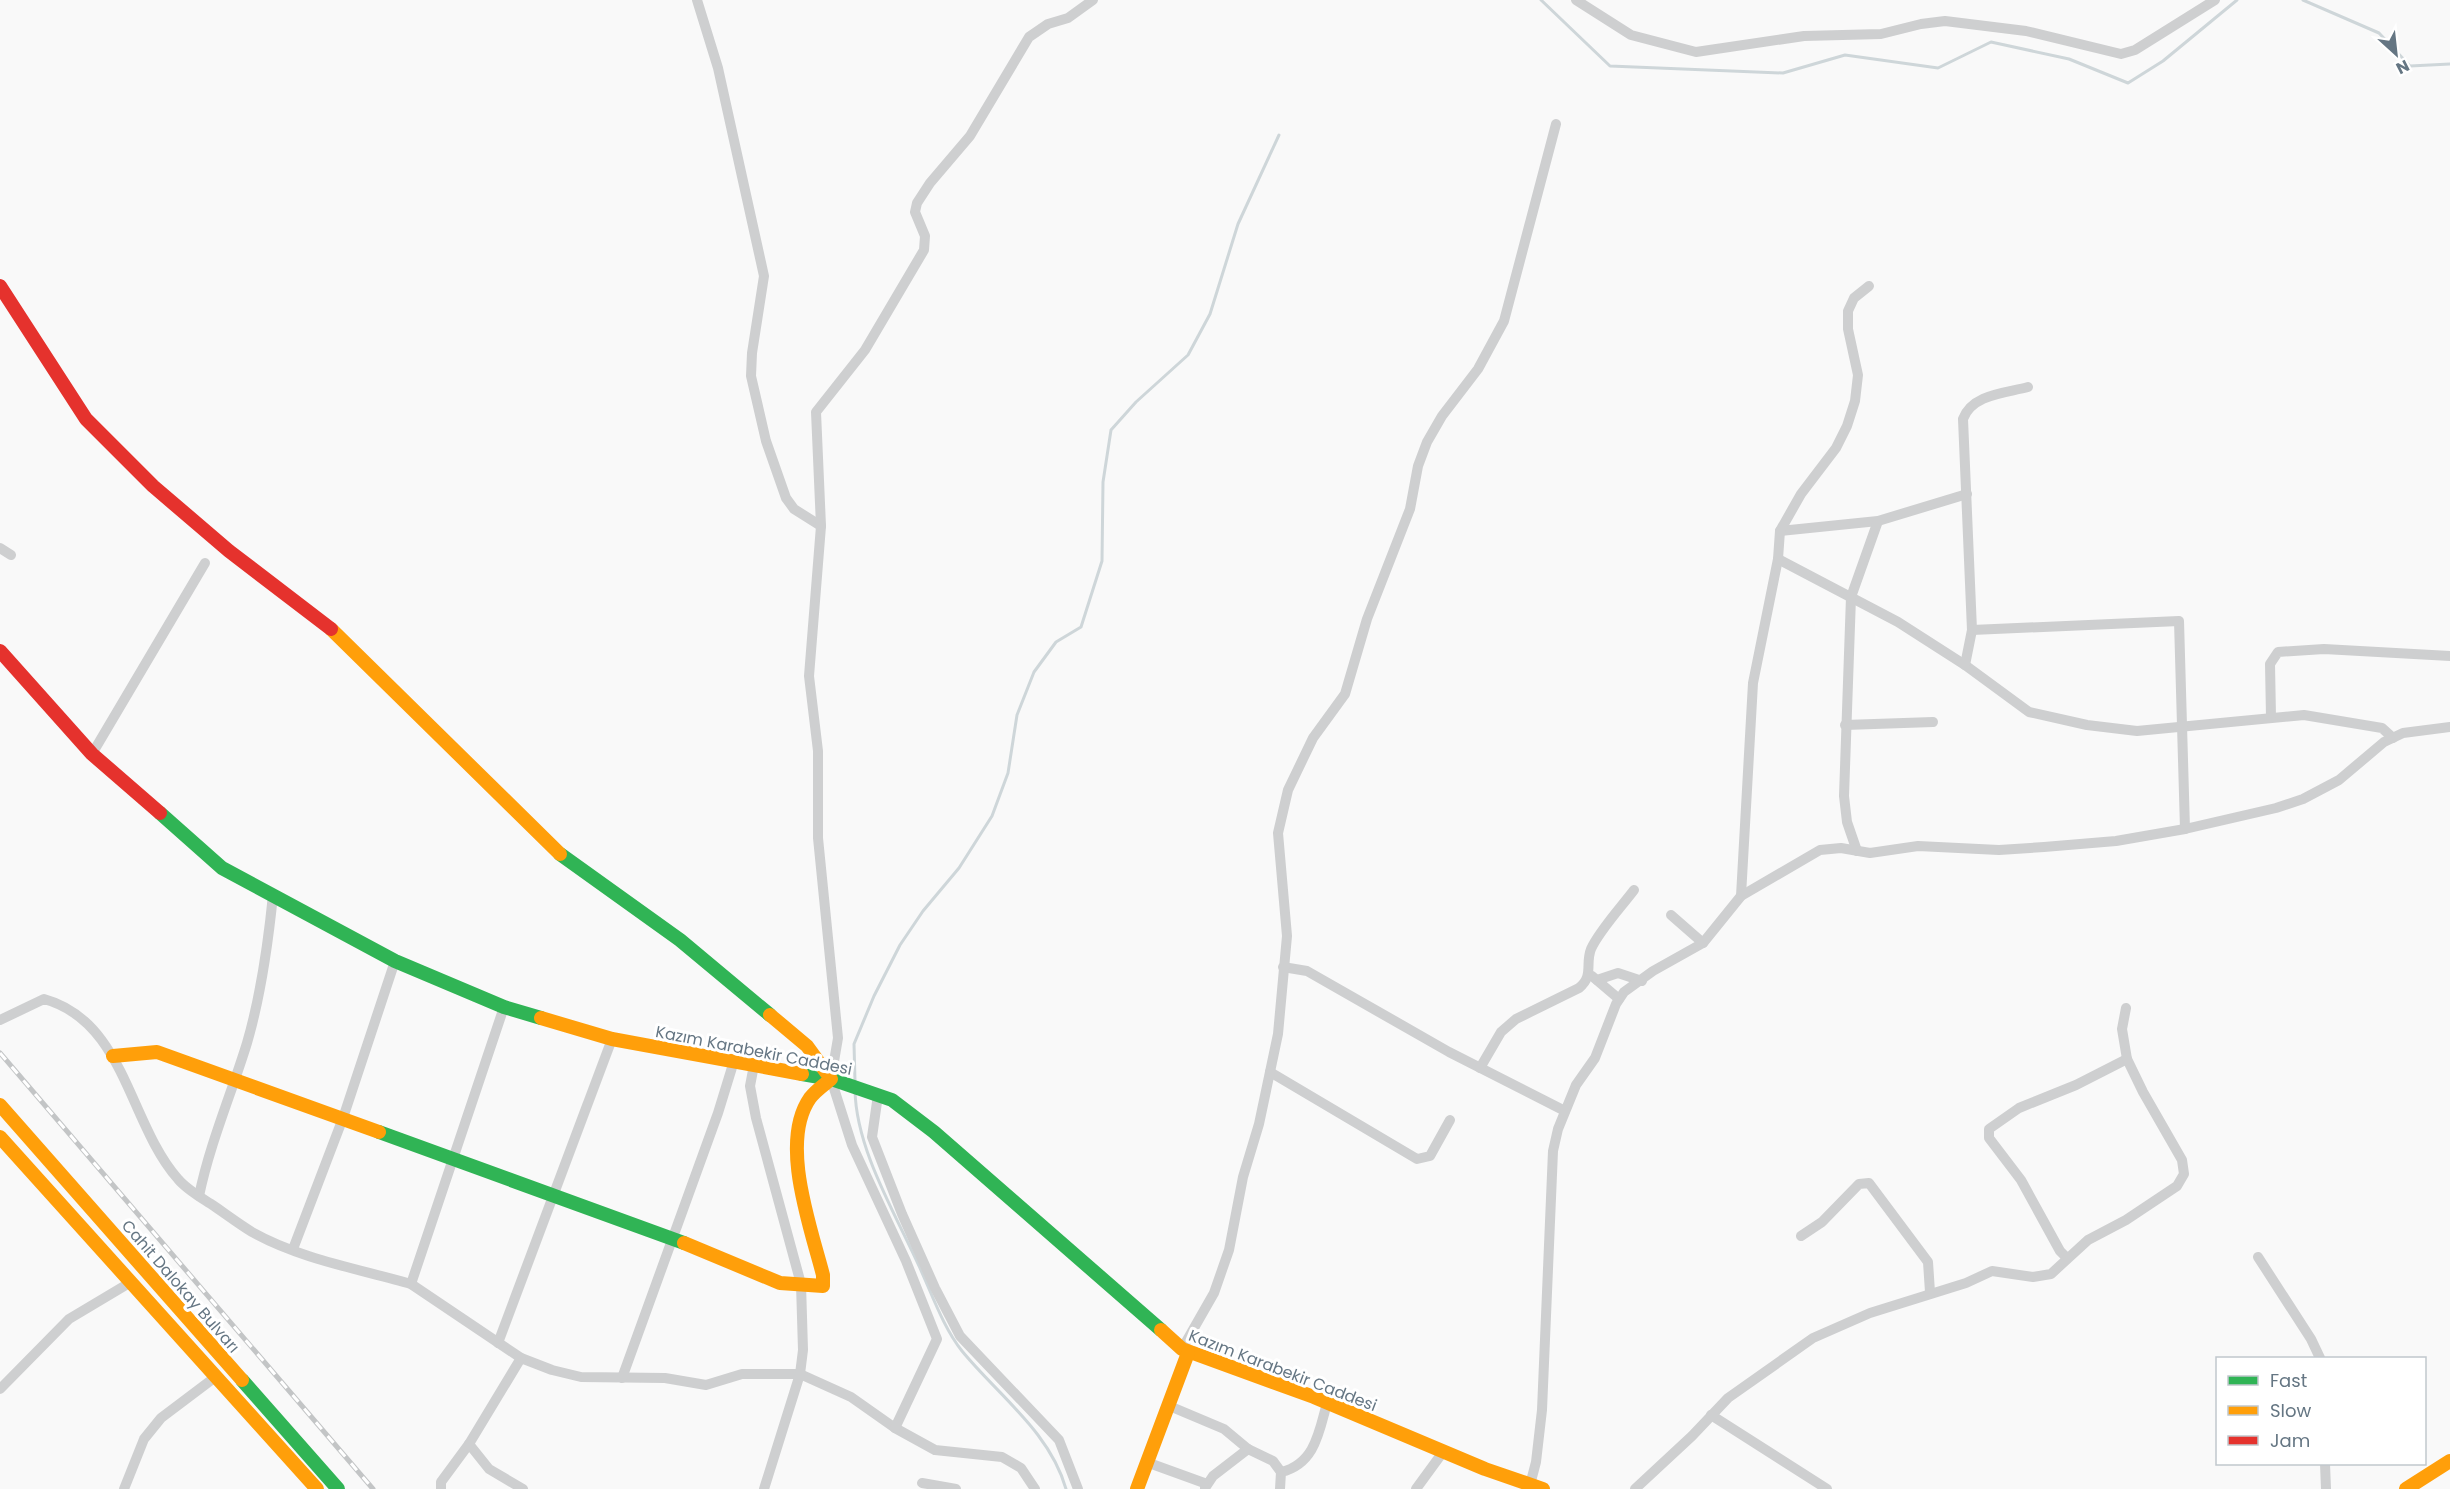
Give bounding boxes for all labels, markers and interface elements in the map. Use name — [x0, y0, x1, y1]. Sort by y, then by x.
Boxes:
north arrow — [2366, 24, 2426, 84]
text: N — [2392, 54, 2413, 80]
street label: Kazım Karabekir Caddesi — [654, 1020, 854, 1081]
street label: Cahit Dalokay Bulvarı — [116, 1215, 245, 1358]
street label: Kazım Karabekir Caddesi — [1185, 1324, 1380, 1417]
legend — [2216, 1357, 2426, 1465]
text: Fast — [2270, 1368, 2307, 1393]
text: Slow — [2270, 1398, 2312, 1423]
text: Jam — [2270, 1428, 2310, 1453]

